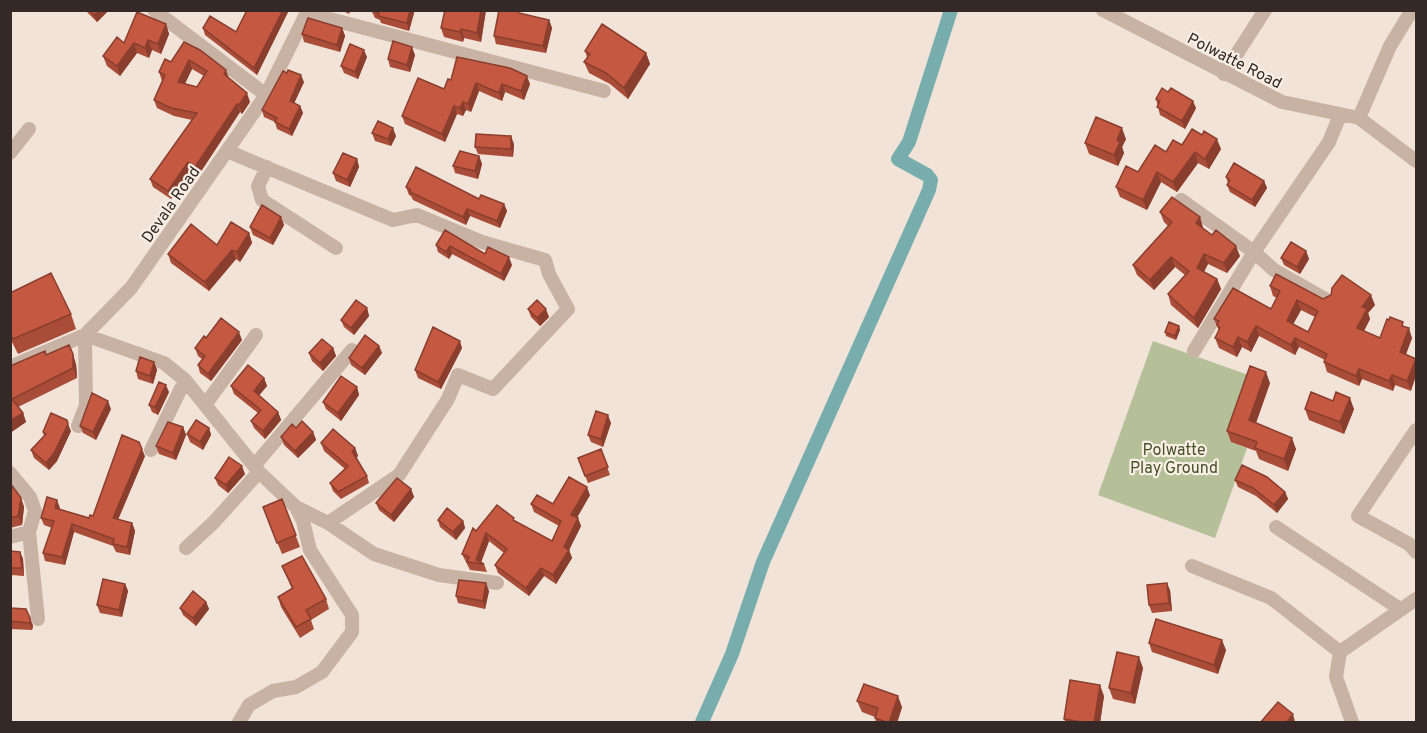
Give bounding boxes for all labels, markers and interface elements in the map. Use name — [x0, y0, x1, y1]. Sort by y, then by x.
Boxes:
street label: Polwatte Road — [1183, 29, 1285, 94]
street label: Devala Road — [138, 163, 205, 247]
park label: Polwatte Play Ground — [1130, 441, 1218, 479]

